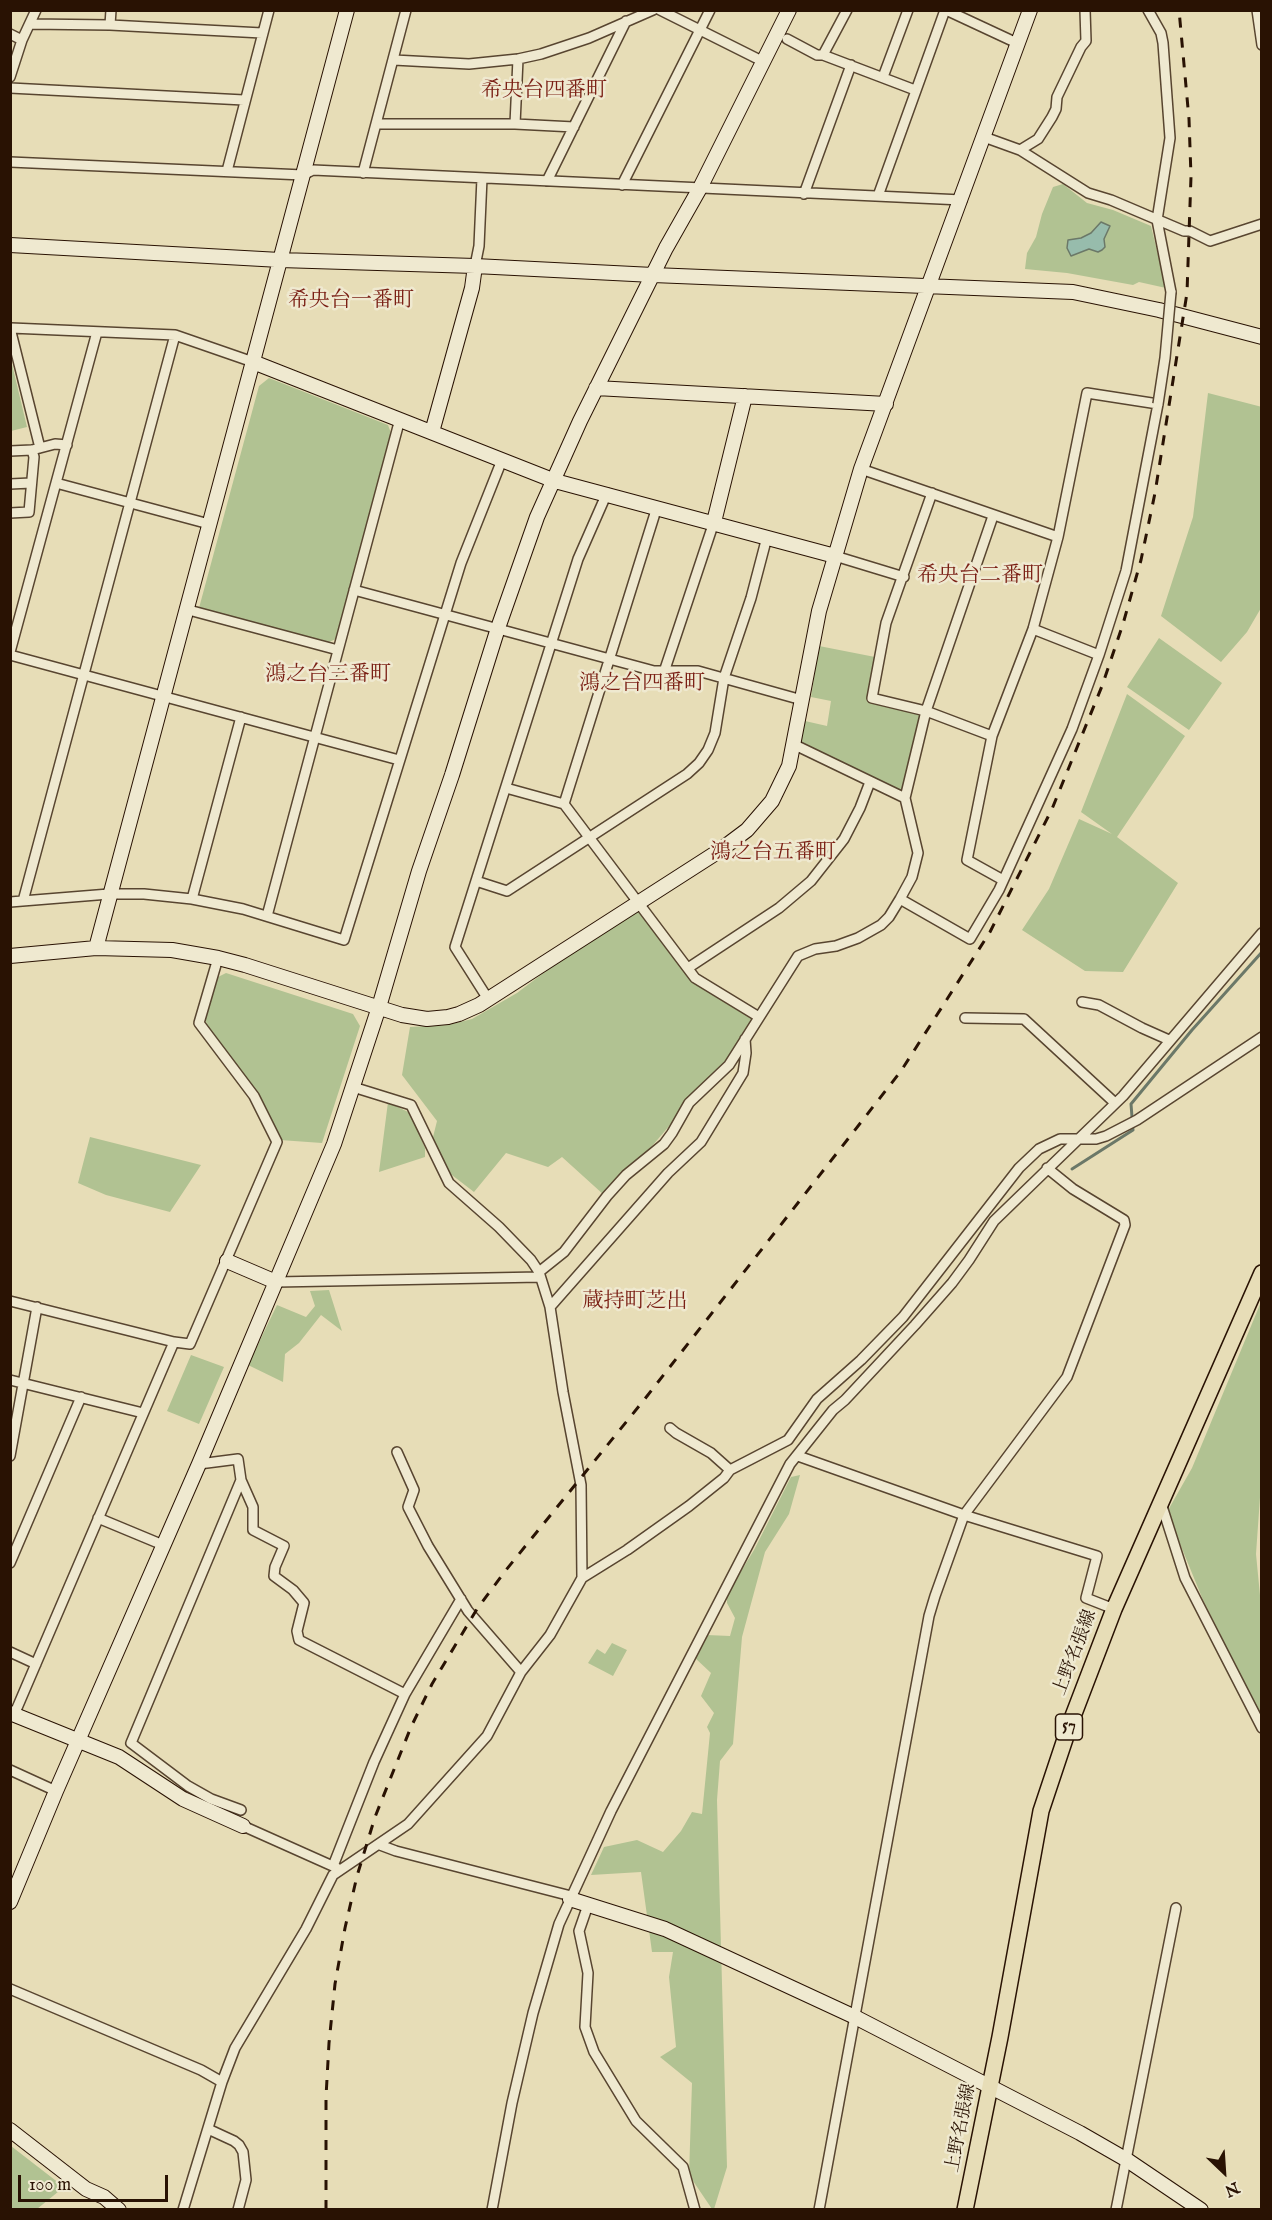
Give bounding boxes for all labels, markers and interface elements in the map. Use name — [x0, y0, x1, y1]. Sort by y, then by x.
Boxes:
district label: 希央台四番町 — [481, 79, 607, 105]
district label: 希央台一番町 — [288, 289, 414, 315]
district label: 希央台二番町 — [917, 564, 1043, 590]
district label: 鴻之台三番町 — [265, 663, 391, 689]
district label: 鴻之台四番町 — [579, 672, 705, 698]
district label: 鴻之台五番町 — [710, 841, 836, 867]
district label: 蔵持町芝出 — [583, 1290, 687, 1316]
street label: 上野名張線 — [1050, 1607, 1102, 1699]
road number: 57 — [1056, 1714, 1082, 1740]
street label: 上野名張線 — [943, 2082, 981, 2174]
north arrow — [1194, 2142, 1254, 2202]
scale bar — [21, 2163, 171, 2201]
text: 100 m — [29, 2174, 71, 2197]
text: N — [1221, 2176, 1242, 2200]

